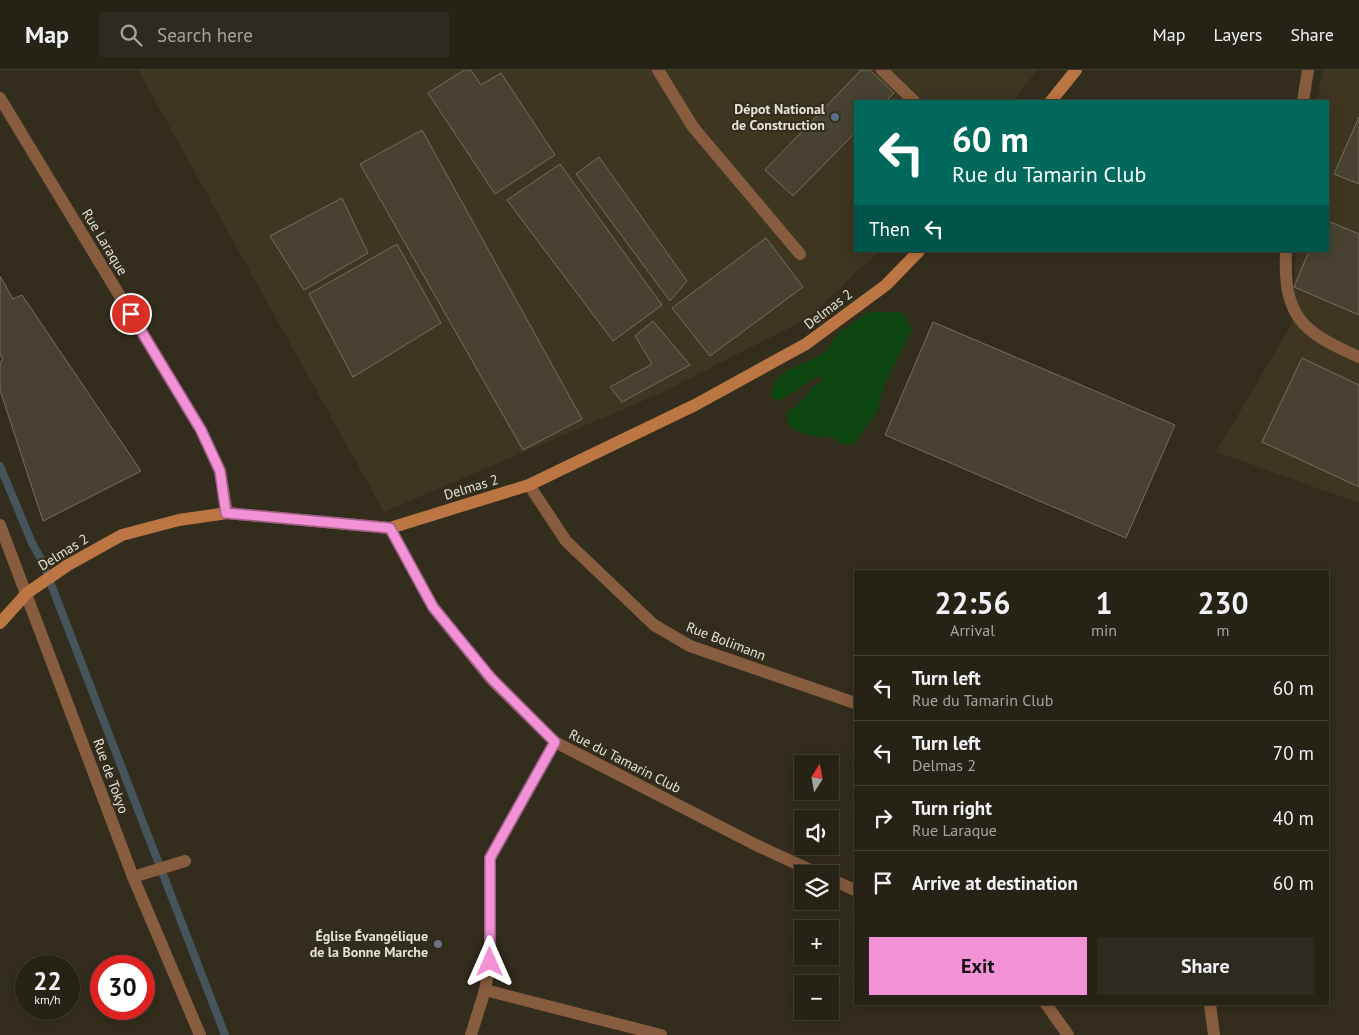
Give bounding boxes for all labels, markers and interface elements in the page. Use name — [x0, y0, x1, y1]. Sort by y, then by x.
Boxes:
search box — [99, 12, 449, 57]
text: Map — [25, 19, 69, 50]
icon: search — [117, 21, 145, 49]
text: Search here — [157, 23, 253, 47]
text: Map — [1153, 23, 1185, 46]
text: Layers — [1213, 23, 1262, 46]
text: Share — [1290, 23, 1334, 46]
place label: Dépot National de Construction — [731, 100, 826, 134]
marker: Dépot National de Construction — [829, 111, 841, 123]
text: 60 m — [952, 116, 1029, 162]
icon: left — [869, 120, 934, 185]
text: Rue du Tamarin Club — [952, 160, 1146, 188]
street label: Rue Laraque — [78, 205, 132, 279]
icon: left — [920, 215, 948, 243]
text: Then — [869, 217, 910, 241]
street label: Delmas 2 — [800, 285, 856, 333]
pin — [110, 293, 152, 335]
icon: arrive — [117, 300, 145, 328]
street label: Delmas 2 — [442, 470, 500, 504]
street label: Delmas 2 — [35, 530, 91, 574]
text: 22:56 — [934, 583, 1011, 622]
text: 1 — [1096, 583, 1113, 622]
text: 230 — [1197, 583, 1249, 622]
street label: Rue Bolimann — [684, 618, 768, 664]
text: Arrival — [950, 620, 995, 640]
text: min — [1091, 620, 1117, 640]
text: m — [1217, 620, 1230, 640]
text: Turn left — [912, 666, 981, 690]
icon: left — [869, 674, 897, 702]
text: 60 m — [1273, 676, 1314, 700]
text: Rue du Tamarin Club — [912, 690, 1053, 710]
street label: Rue du Tamarin Club — [566, 725, 684, 797]
text: Turn left — [912, 731, 981, 755]
street label: Rue de Tokyo — [89, 736, 133, 816]
icon: left — [869, 739, 897, 767]
text: 70 m — [1273, 741, 1314, 765]
north arrow — [794, 755, 839, 800]
map controls — [794, 755, 839, 1020]
text: Delmas 2 — [912, 755, 976, 775]
text: Turn right — [912, 796, 992, 820]
icon: right — [869, 804, 897, 832]
text: 40 m — [1273, 806, 1314, 830]
button: sound — [794, 810, 839, 855]
text: Rue Laraque — [912, 820, 997, 840]
button: layers — [794, 865, 839, 910]
icon: arrive — [869, 869, 897, 897]
text: Arrive at destination — [912, 871, 1078, 895]
text: 60 m — [1273, 871, 1314, 895]
button: + — [794, 920, 839, 965]
place label: Église Évangélique de la Bonne Marche — [310, 927, 428, 961]
position arrow — [463, 935, 515, 987]
button: Exit — [869, 937, 1087, 995]
button: Share — [1097, 937, 1314, 995]
marker: Église Évangélique de la Bonne Marche — [432, 938, 444, 950]
speed limit sign: 30 — [90, 955, 155, 1020]
text: 22 — [33, 965, 62, 997]
button: − — [794, 975, 839, 1020]
text: km/h — [34, 992, 61, 1007]

